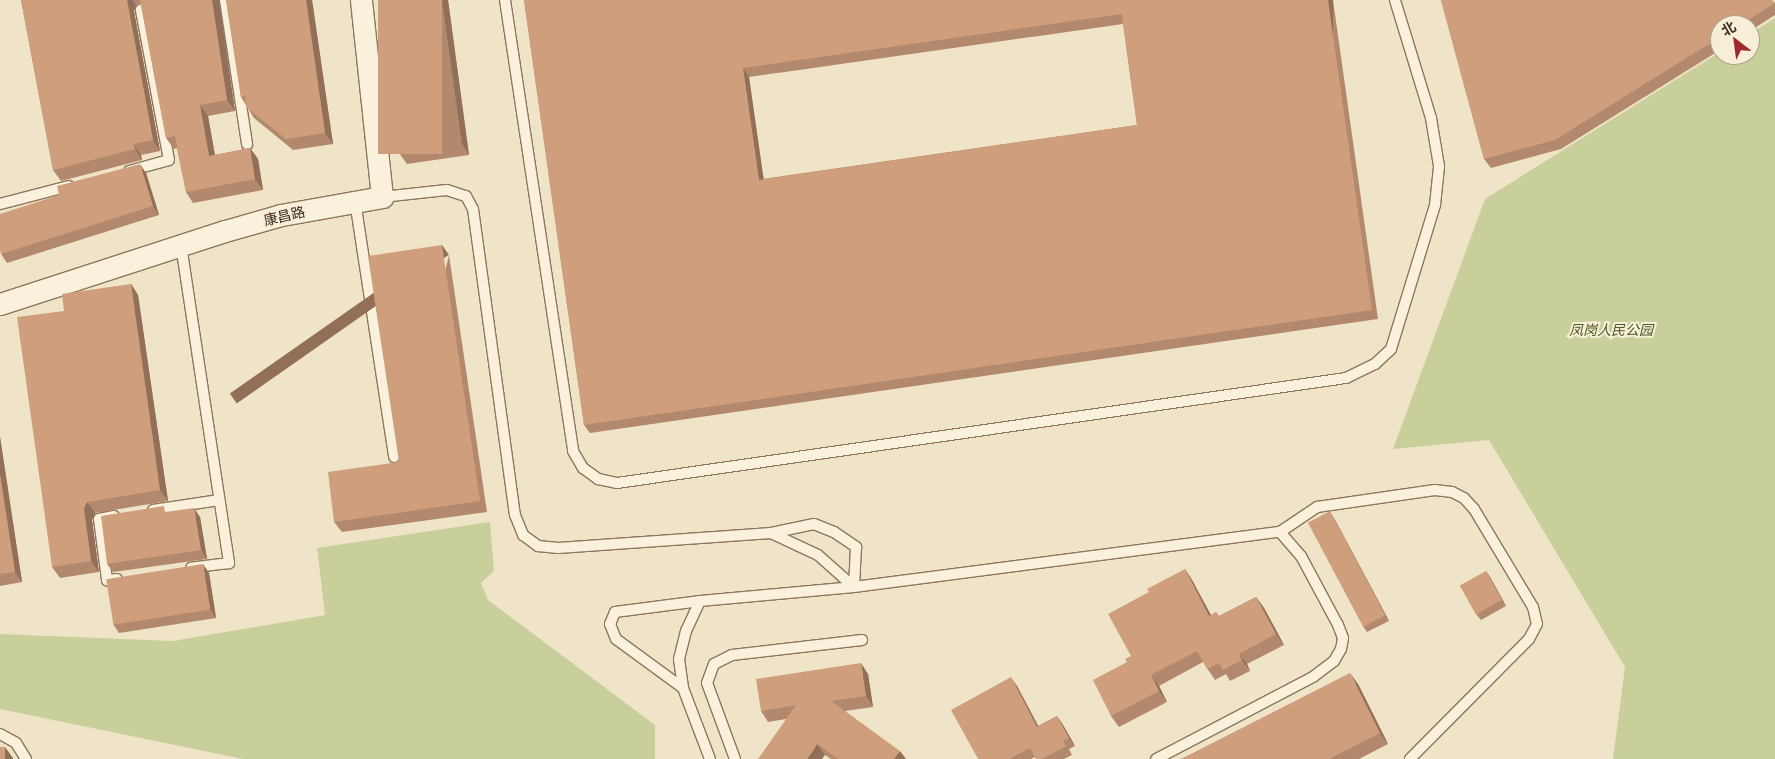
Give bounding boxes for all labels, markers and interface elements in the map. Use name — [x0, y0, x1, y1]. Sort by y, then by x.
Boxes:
north arrow — [1710, 15, 1760, 65]
text: 北 — [1717, 16, 1739, 40]
street label: 康昌路 — [262, 202, 306, 228]
park label: 凤岗人民公园 — [1569, 321, 1653, 337]

